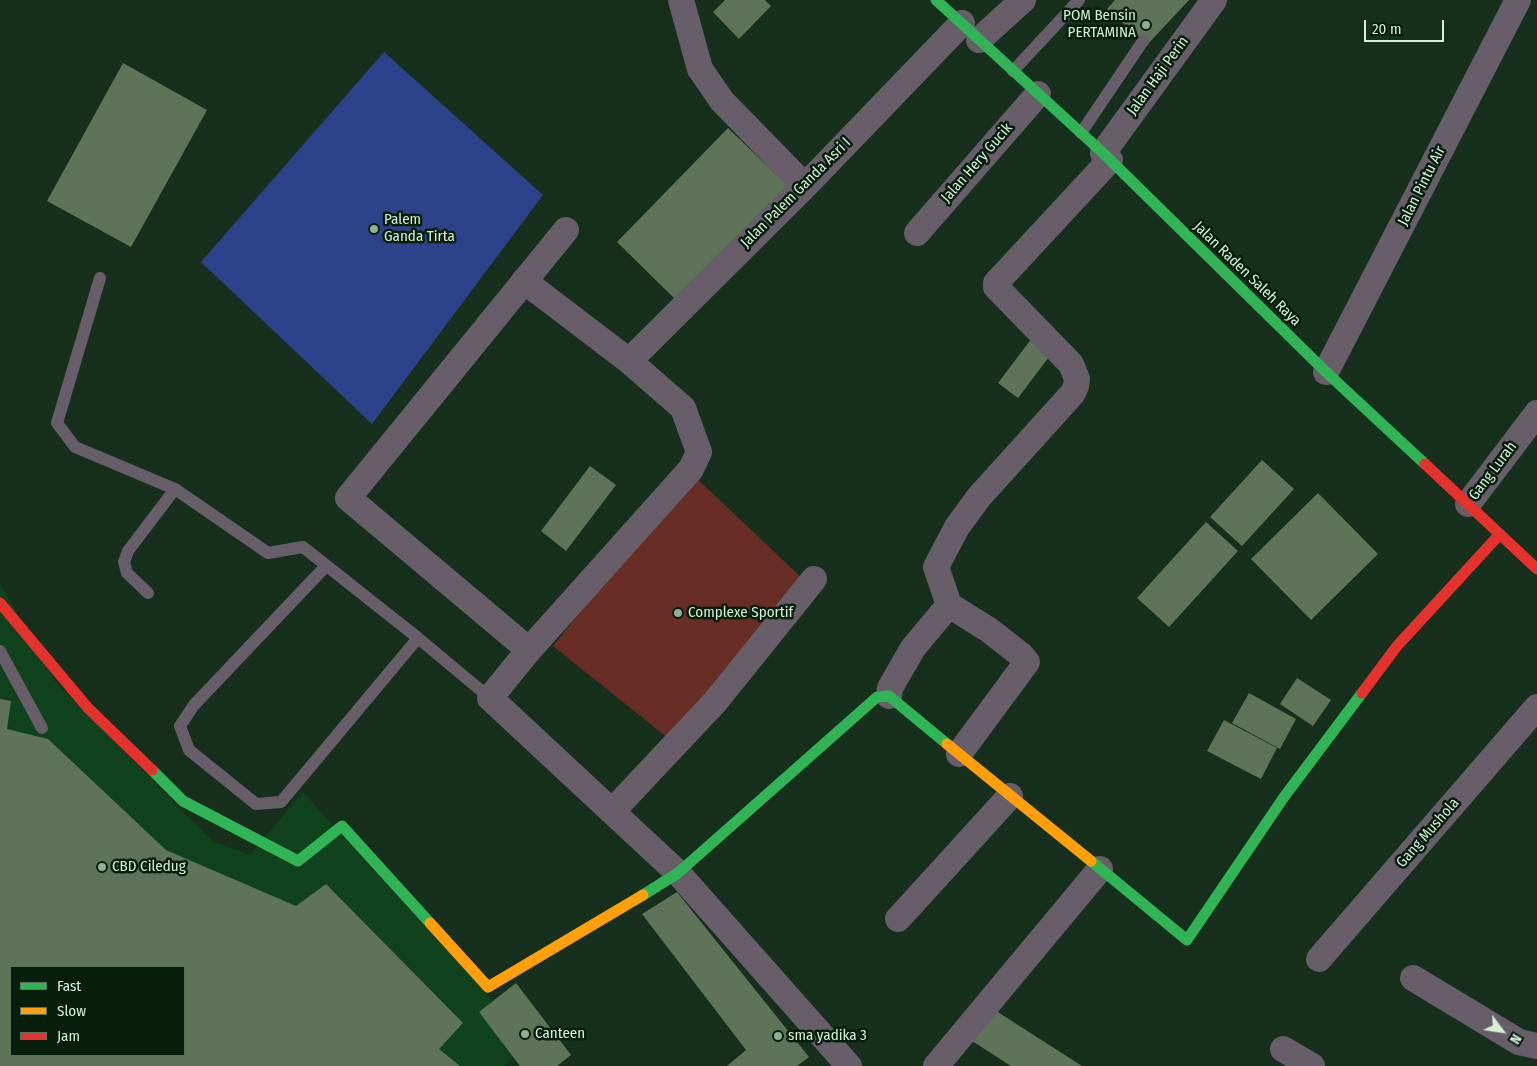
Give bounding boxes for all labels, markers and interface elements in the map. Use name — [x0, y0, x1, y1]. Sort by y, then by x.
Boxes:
place label: POM Bensin PERTAMINA — [1063, 7, 1136, 42]
scale bar — [1367, 10, 1447, 42]
marker: POM Bensin PERTAMINA — [1140, 19, 1152, 31]
text: 20 m — [1372, 20, 1402, 38]
street label: Jalan Haji Perin — [1123, 33, 1193, 119]
street label: Jalan Hery Gucik — [938, 120, 1016, 206]
street label: Jalan Palem Ganda Asri I — [737, 134, 855, 252]
street label: Jalan Pintu Air — [1394, 143, 1450, 229]
place label: Palem Ganda Tirta — [384, 211, 455, 246]
street label: Jalan Raden Saleh Raya — [1189, 218, 1305, 330]
marker: Palem Ganda Tirta — [368, 223, 380, 235]
street label: Gang Lurah — [1465, 438, 1521, 504]
place label: Complexe Sportif — [688, 604, 793, 622]
marker: Complexe Sportif — [672, 607, 684, 619]
street label: Gang Mushola — [1393, 795, 1463, 871]
place label: CBD Ciledug — [112, 858, 186, 876]
marker: CBD Ciledug — [96, 861, 108, 873]
legend — [10, 966, 185, 1056]
text: Fast — [57, 977, 81, 995]
text: Slow — [57, 1002, 86, 1020]
north arrow — [1477, 1006, 1527, 1056]
place label: Canteen — [535, 1025, 585, 1043]
text: Jam — [57, 1027, 80, 1045]
place label: sma yadika 3 — [788, 1027, 867, 1045]
marker: Canteen — [519, 1028, 531, 1040]
marker: sma yadika 3 — [772, 1030, 784, 1042]
text: N — [1506, 1031, 1525, 1047]

